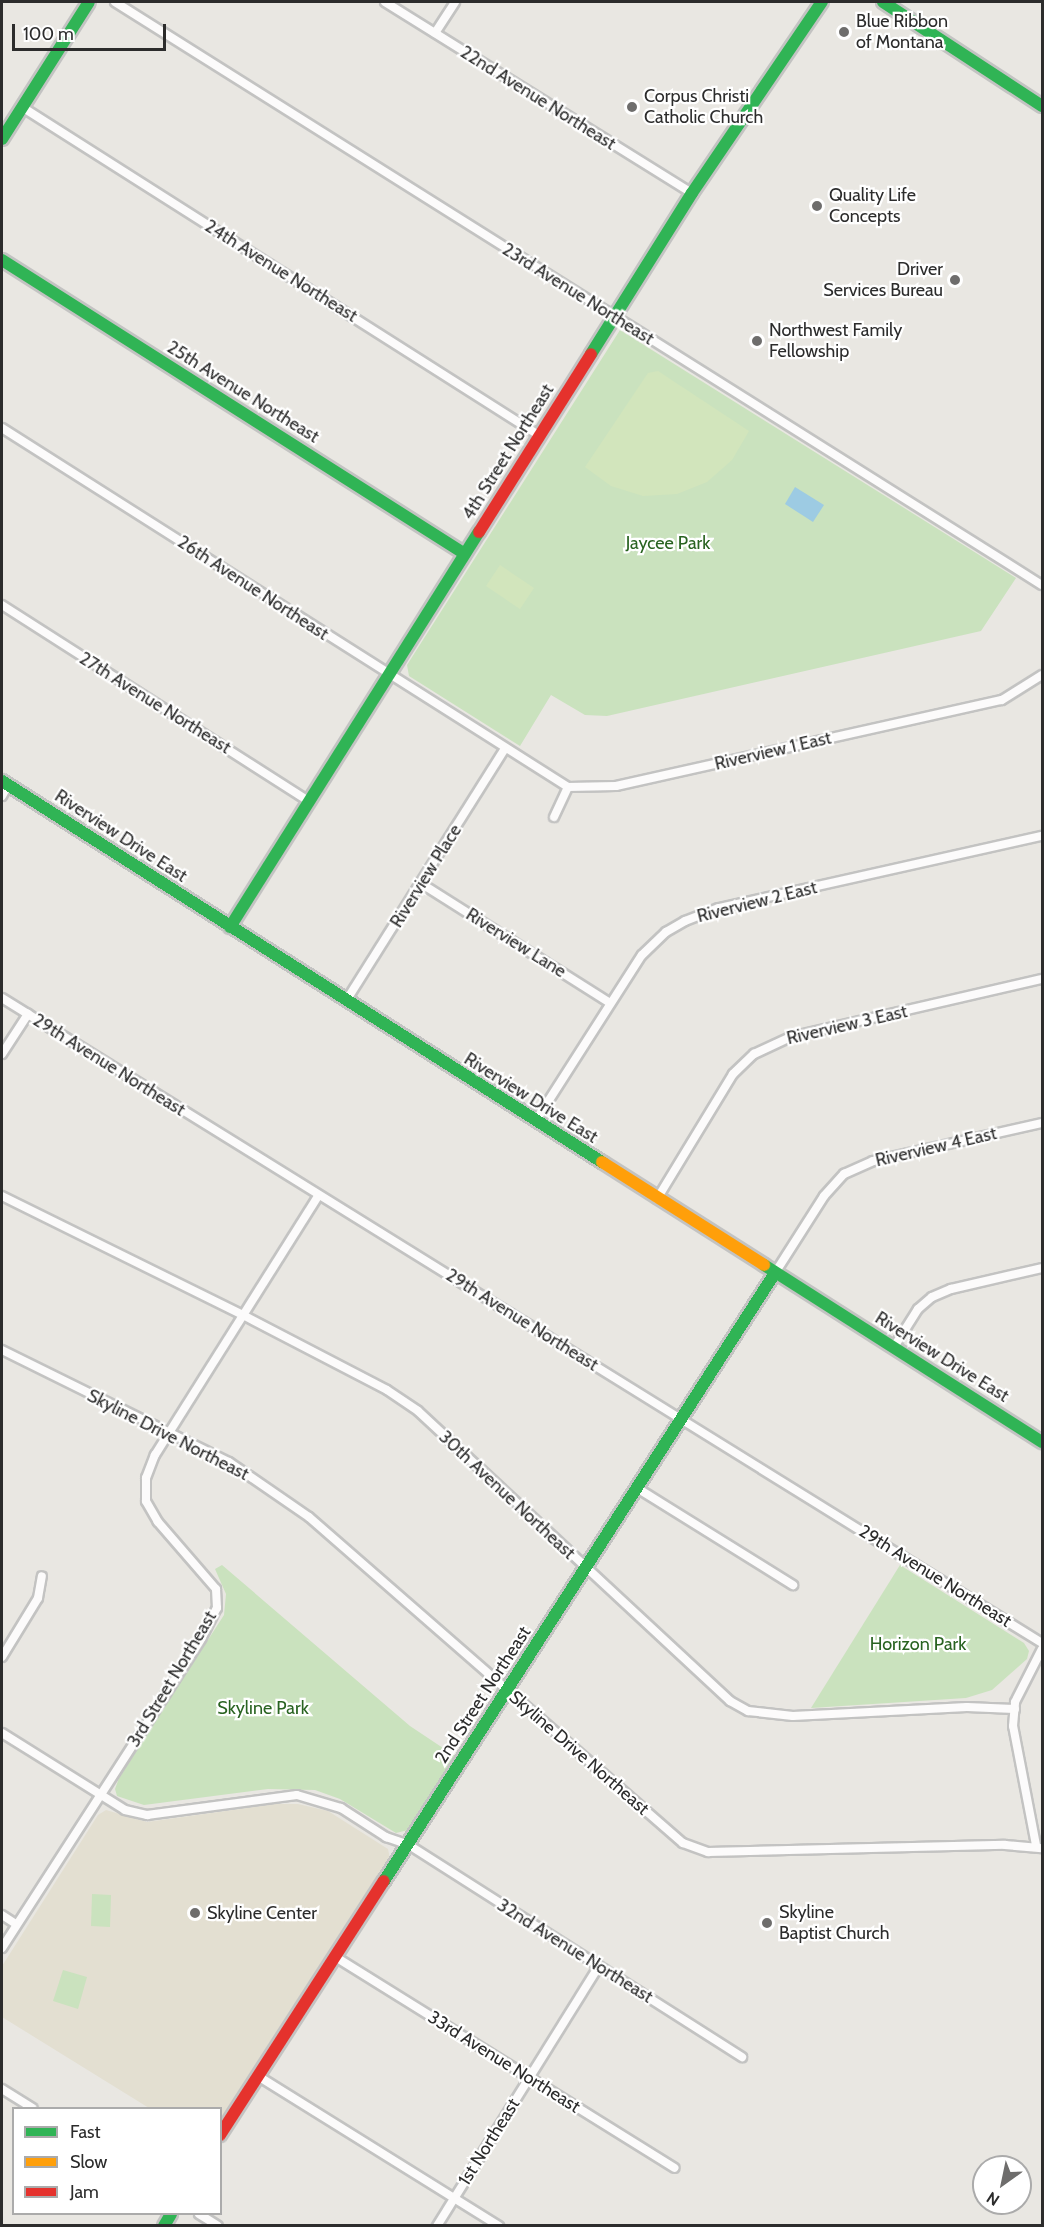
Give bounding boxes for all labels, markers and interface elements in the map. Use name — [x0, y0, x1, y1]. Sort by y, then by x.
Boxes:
place label: Blue Ribbon of Montana — [856, 11, 948, 54]
scale bar — [15, 12, 170, 50]
text: 100 m — [23, 23, 74, 45]
marker: Blue Ribbon of Montana — [837, 25, 851, 39]
street label: 22nd Avenue Northeast — [456, 41, 620, 155]
place label: Corpus Christi Catholic Church — [644, 86, 763, 128]
marker: Corpus Christi Catholic Church — [625, 100, 639, 114]
place label: Quality Life Concepts — [829, 185, 916, 228]
marker: Quality Life Concepts — [810, 199, 824, 213]
street label: 24th Avenue Northeast — [201, 215, 361, 327]
street label: 23rd Avenue Northeast — [498, 238, 658, 350]
place label: Driver Services Bureau — [823, 259, 943, 302]
marker: Driver Services Bureau — [948, 273, 962, 287]
place label: Northwest Family Fellowship — [769, 320, 902, 362]
marker: Northwest Family Fellowship — [750, 334, 764, 348]
street label: 25th Avenue Northeast — [163, 336, 323, 448]
street label: 4th Street Northeast — [458, 380, 558, 524]
street label: 26th Avenue Northeast — [173, 531, 333, 645]
park label: Jaycee Park — [626, 532, 710, 554]
street label: 27th Avenue Northeast — [75, 648, 235, 758]
street label: Riverview 1 East — [713, 727, 833, 775]
street label: Riverview Drive East — [51, 785, 191, 887]
street label: Riverview Place — [386, 820, 466, 932]
street label: Riverview 2 East — [695, 877, 819, 927]
street label: Riverview Lane — [462, 904, 570, 982]
street label: Riverview 3 East — [785, 1001, 909, 1049]
street label: 29th Avenue Northeast — [29, 1009, 189, 1121]
street label: Riverview Drive East — [460, 1048, 602, 1148]
street label: Riverview 4 East — [873, 1123, 999, 1171]
street label: 29th Avenue Northeast — [442, 1264, 602, 1376]
street label: Riverview Drive East — [871, 1307, 1013, 1407]
street label: Skyline Drive Northeast — [84, 1385, 252, 1485]
street label: 30th Avenue Northeast — [434, 1426, 580, 1564]
street label: 29th Avenue Northeast — [855, 1520, 1015, 1632]
street label: 3rd Street Northeast — [123, 1607, 221, 1751]
street label: 2nd Street Northeast — [431, 1622, 535, 1768]
park label: Horizon Park — [870, 1633, 966, 1655]
street label: Skyline Drive Northeast — [505, 1686, 653, 1820]
park label: Skyline Park — [217, 1697, 309, 1719]
street label: 32nd Avenue Northeast — [493, 1894, 657, 2008]
place label: Skyline Center — [207, 1902, 317, 1924]
place label: Skyline Baptist Church — [779, 1902, 889, 1944]
marker: Skyline Center — [188, 1906, 202, 1920]
marker: Skyline Baptist Church — [760, 1916, 774, 1930]
street label: 33rd Avenue Northeast — [424, 2006, 584, 2118]
street label: 1st Northeast — [454, 2094, 524, 2190]
legend — [12, 2107, 222, 2215]
text: Fast — [70, 2121, 101, 2143]
text: Slow — [70, 2151, 107, 2173]
north arrow — [972, 2155, 1032, 2215]
text: Jam — [70, 2181, 99, 2203]
text: N — [983, 2188, 1003, 2210]

